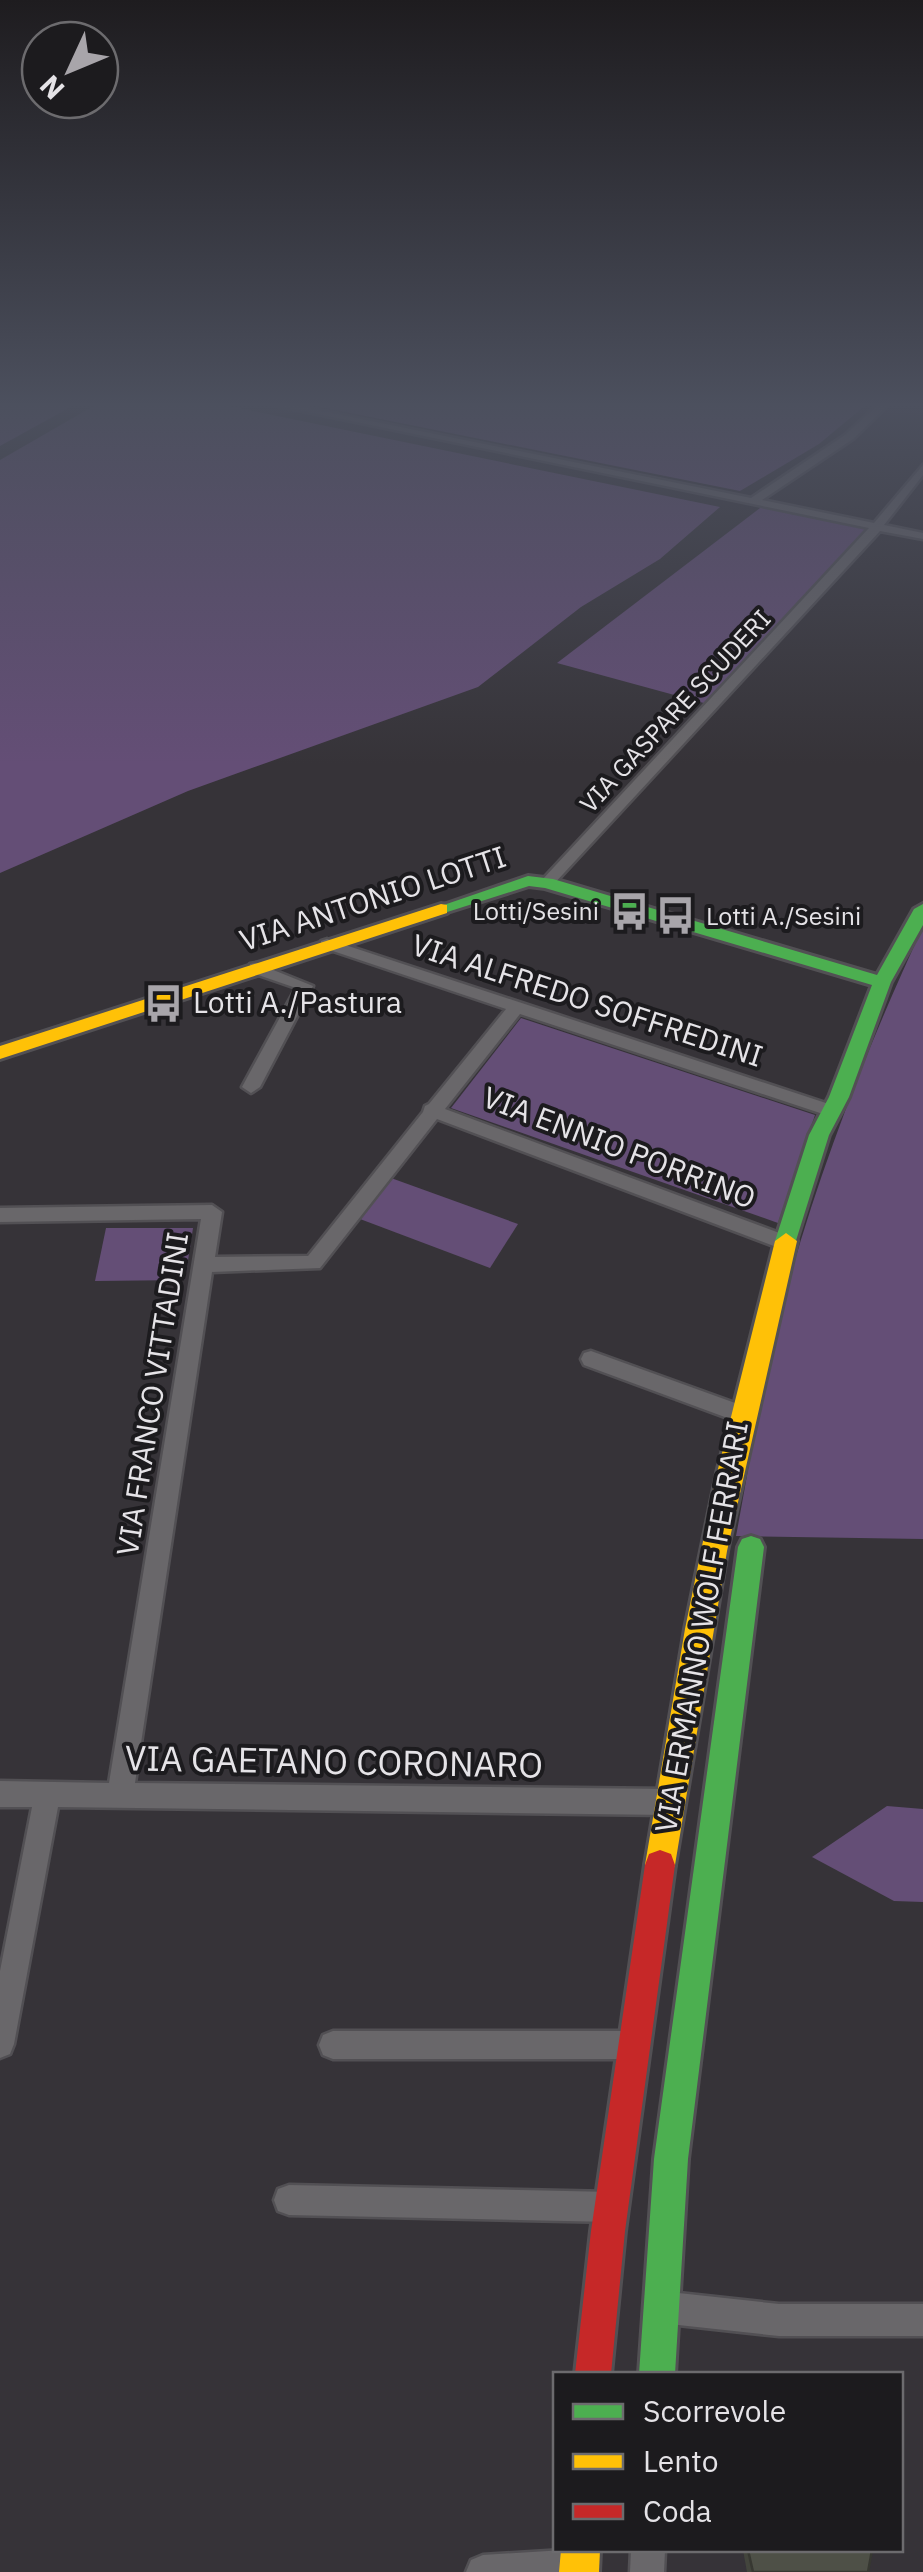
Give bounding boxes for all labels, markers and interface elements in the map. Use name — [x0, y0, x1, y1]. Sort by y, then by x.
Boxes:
north arrow — [20, 20, 120, 120]
text: N — [31, 68, 72, 108]
street label: VIA GASPARE SCUDERI — [572, 602, 777, 819]
street label: VIA ANTONIO LOTTI — [234, 836, 511, 959]
bus stop icon: Lotti/Sesini — [608, 890, 650, 932]
place label: Lotti/Sesini — [473, 894, 599, 927]
bus stop icon: Lotti A./Sesini — [655, 895, 697, 937]
place label: Lotti A./Sesini — [706, 899, 861, 932]
street label: VIA ALFREDO SOFFREDINI — [407, 924, 768, 1075]
bus stop icon: Lotti A./Pastura — [142, 982, 184, 1024]
place label: Lotti A./Pastura — [193, 982, 402, 1021]
street label: VIA ENNIO PORRINO — [478, 1077, 761, 1217]
street label: VIA FRANCO VITTADINI — [107, 1229, 196, 1558]
street label: VIA ERMANNO WOLF FERRARI — [645, 1418, 756, 1836]
street label: VIA GAETANO CORONARO — [125, 1734, 543, 1788]
legend — [553, 2372, 903, 2552]
text: Scorrevole — [643, 2391, 786, 2430]
text: Lento — [643, 2441, 718, 2480]
text: Coda — [643, 2491, 712, 2530]

